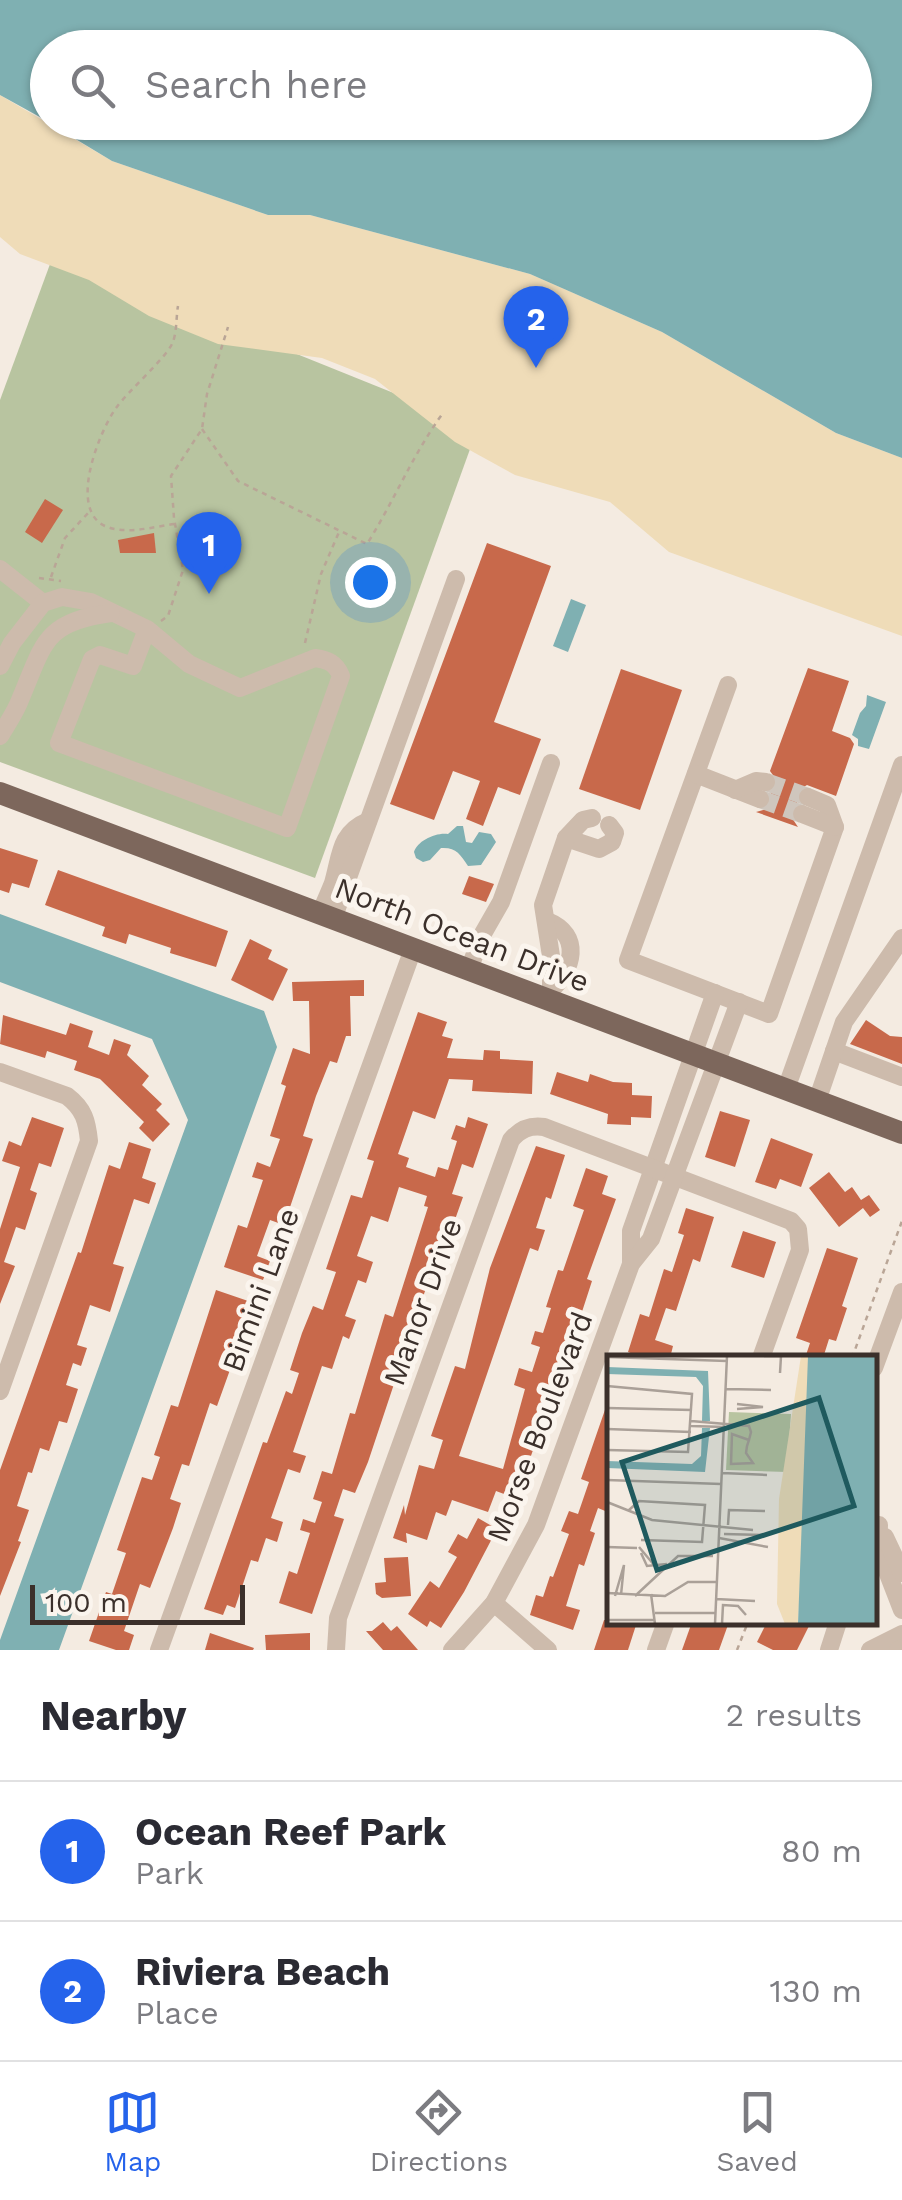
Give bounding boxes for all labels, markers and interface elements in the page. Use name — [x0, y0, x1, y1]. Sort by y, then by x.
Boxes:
search box — [30, 30, 872, 140]
icon: search — [65, 58, 120, 113]
text: Search here — [145, 63, 368, 107]
pin: 2 — [504, 286, 568, 368]
pin: 1 — [176, 512, 242, 594]
your location — [345, 557, 396, 608]
street label: North Ocean Drive — [330, 870, 594, 999]
street label: Bimini Lane — [215, 1203, 306, 1377]
street label: Manor Drive — [376, 1213, 469, 1390]
street label: Morse Boulevard — [480, 1307, 599, 1547]
inset map — [607, 1355, 877, 1625]
scale bar — [30, 1580, 245, 1624]
text: 100 m — [45, 1586, 127, 1619]
text: Nearby — [40, 1691, 187, 1740]
text: 2 results — [725, 1696, 862, 1734]
text: Ocean Reef Park — [135, 1810, 446, 1854]
text: 1 — [66, 1832, 79, 1870]
text: 80 m — [781, 1832, 862, 1870]
text: Park — [135, 1854, 204, 1892]
text: Riviera Beach — [135, 1950, 390, 1994]
text: 2 — [63, 1972, 82, 2010]
text: 130 m — [770, 1972, 862, 2010]
text: Place — [135, 1994, 219, 2032]
tab: Map — [104, 2085, 161, 2178]
tab: Directions — [370, 2085, 508, 2178]
tab: Saved — [716, 2085, 798, 2178]

